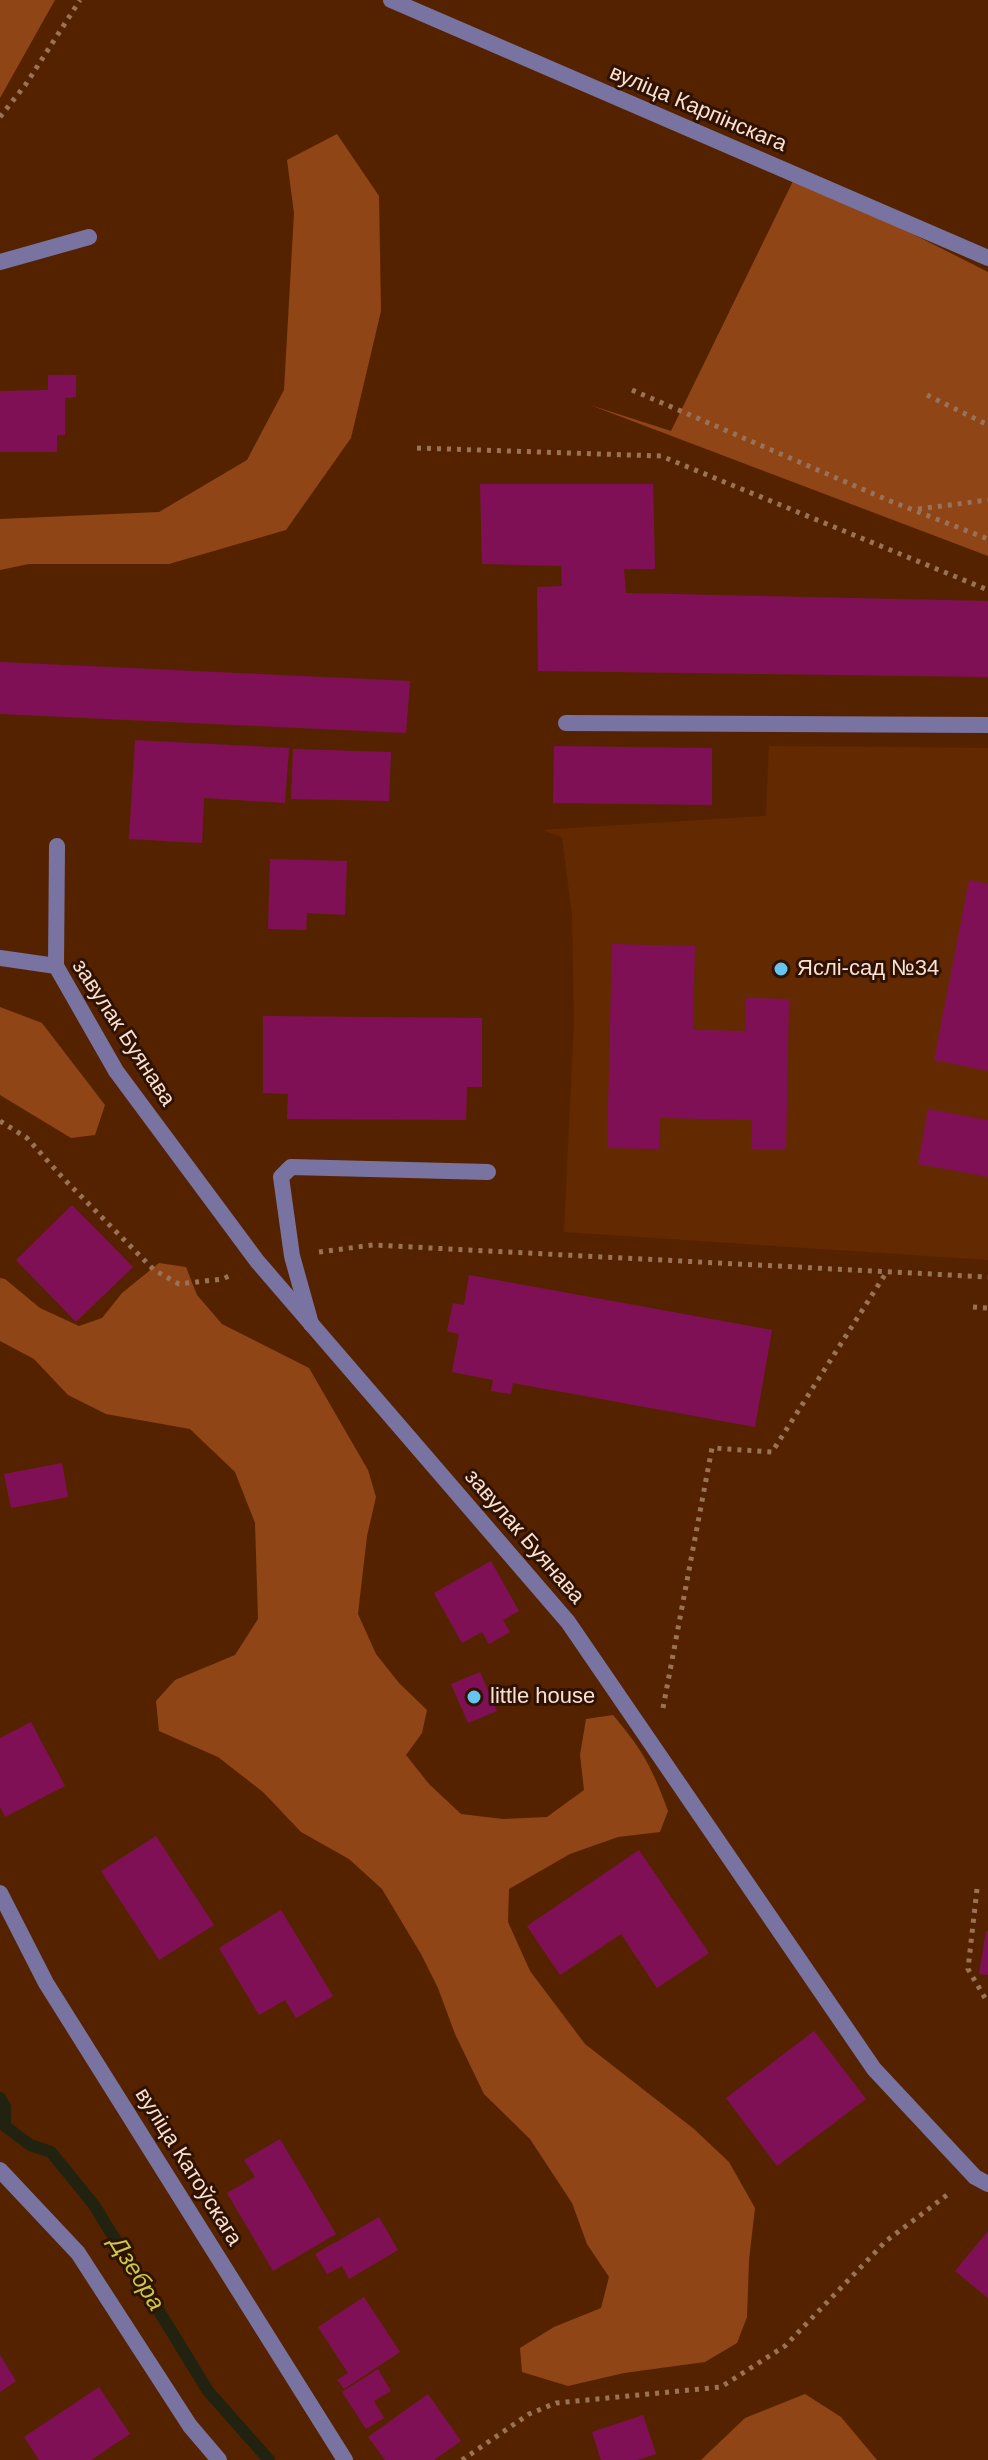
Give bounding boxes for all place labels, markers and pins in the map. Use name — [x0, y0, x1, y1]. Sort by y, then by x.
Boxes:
place label: Яслі-сад №34 — [797, 956, 939, 982]
marker: Яслі-сад №34 — [772, 960, 790, 978]
place label: little house — [490, 1684, 595, 1710]
marker: little house — [465, 1688, 483, 1706]

